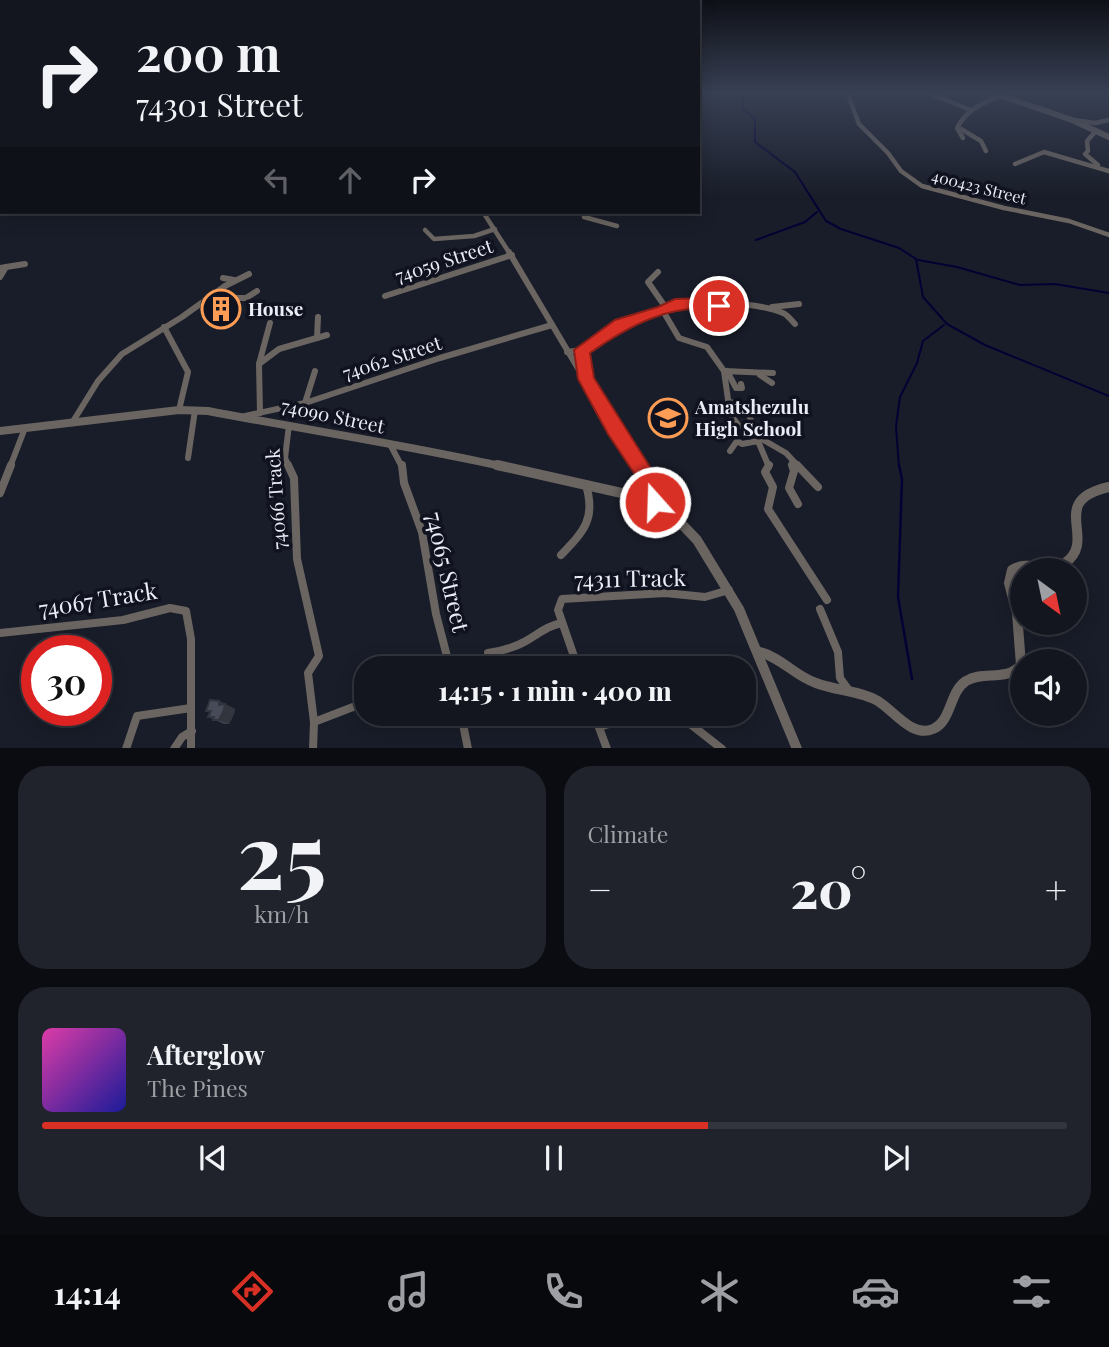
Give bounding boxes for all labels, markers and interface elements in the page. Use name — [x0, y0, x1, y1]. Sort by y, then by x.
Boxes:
text: 200 m — [136, 19, 281, 84]
icon: right — [21, 28, 112, 119]
text: 74301 Street — [136, 82, 303, 125]
icon: left — [258, 161, 296, 199]
icon: ahead — [331, 161, 369, 199]
icon: right — [404, 161, 442, 199]
street label: 400423 Street — [930, 165, 1029, 208]
street label: 74059 Street — [392, 232, 496, 288]
pin — [689, 276, 749, 336]
icon: arrive — [700, 287, 738, 325]
building icon: House — [200, 288, 242, 330]
place label: House — [248, 295, 303, 321]
street label: 74062 Street — [339, 329, 445, 385]
street label: 74090 Street — [279, 391, 387, 439]
place label: Amatshezulu High School — [694, 393, 810, 441]
school or university icon: Amatshezulu High School — [647, 397, 689, 439]
street label: 74066 Track — [258, 447, 292, 550]
position arrow — [618, 465, 692, 539]
street label: 74065 Street — [420, 509, 478, 636]
north arrow — [1010, 558, 1087, 635]
map controls — [1010, 558, 1087, 726]
street label: 74311 Track — [574, 561, 687, 594]
street label: 74067 Track — [36, 574, 160, 623]
speed limit sign: 30 — [21, 635, 112, 726]
button: sound — [1010, 649, 1087, 726]
text: 14:15 · 1 min · 400 m — [438, 673, 672, 708]
text: 25 — [237, 792, 326, 913]
text: Climate — [588, 818, 668, 849]
text: 20° — [790, 853, 866, 922]
text: − — [588, 863, 612, 914]
text: + — [1045, 863, 1067, 914]
text: km/h — [254, 898, 309, 929]
text: Afterglow — [147, 1037, 265, 1072]
text: The Pines — [147, 1072, 248, 1103]
icon: previous — [194, 1139, 232, 1177]
icon: pause — [535, 1139, 573, 1177]
icon: next — [877, 1139, 915, 1177]
icon: directions — [228, 1267, 277, 1316]
icon: music — [384, 1267, 433, 1316]
icon: phone — [539, 1267, 588, 1316]
icon: climate — [695, 1267, 744, 1316]
icon: car — [851, 1267, 900, 1316]
icon: filters — [1007, 1267, 1056, 1316]
text: 14:14 — [53, 1270, 121, 1313]

